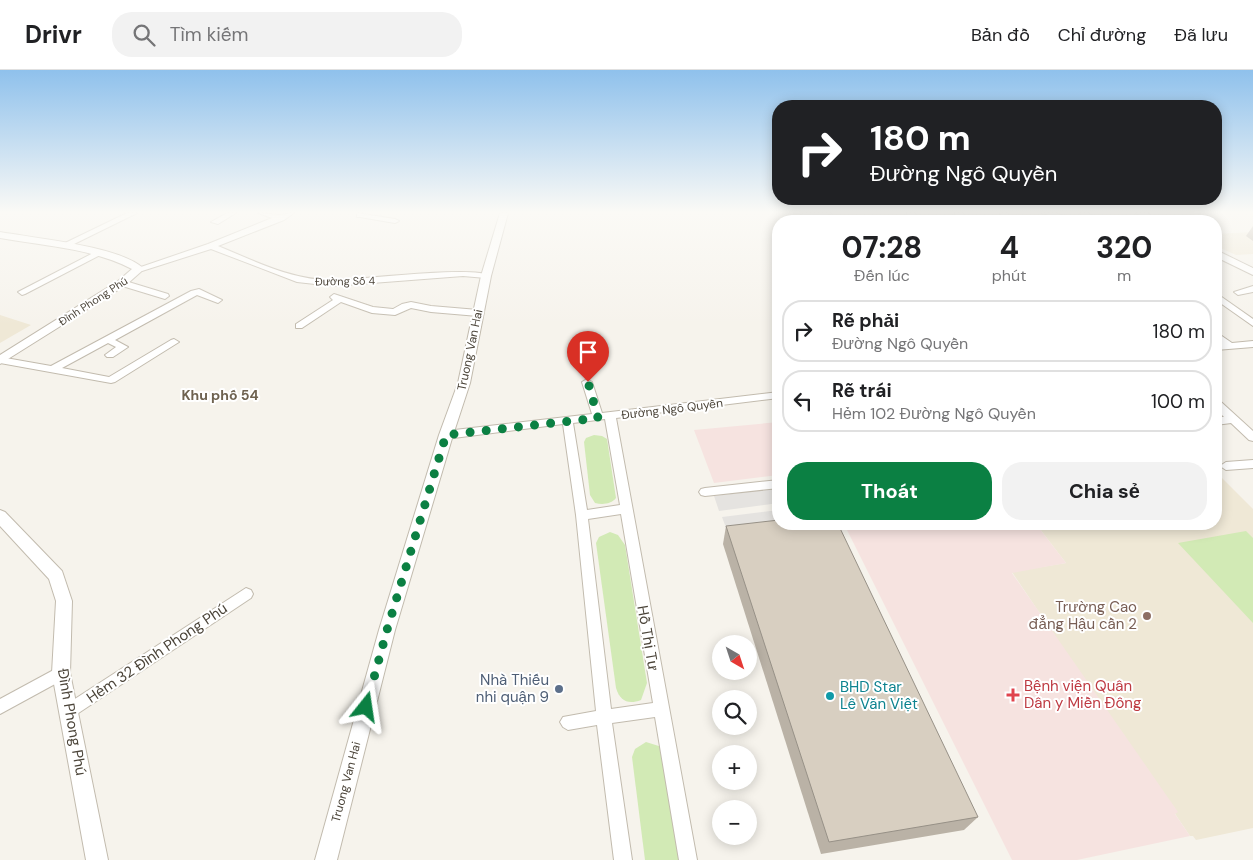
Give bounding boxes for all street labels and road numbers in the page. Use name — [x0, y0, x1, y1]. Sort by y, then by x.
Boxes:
street label: Đình Phong Phú — [56, 273, 130, 329]
street label: Đường Số 4 — [315, 273, 376, 289]
street label: Truong Van Hai — [454, 308, 486, 392]
street label: Đường Ngô Quyền — [620, 395, 724, 423]
street label: Hẻm 32 Đình Phong Phú — [83, 598, 231, 708]
street label: Hồ Thị Tư — [632, 604, 664, 672]
street label: Đình Phong Phú — [53, 667, 91, 777]
street label: Truong Van Hai — [328, 740, 364, 824]

